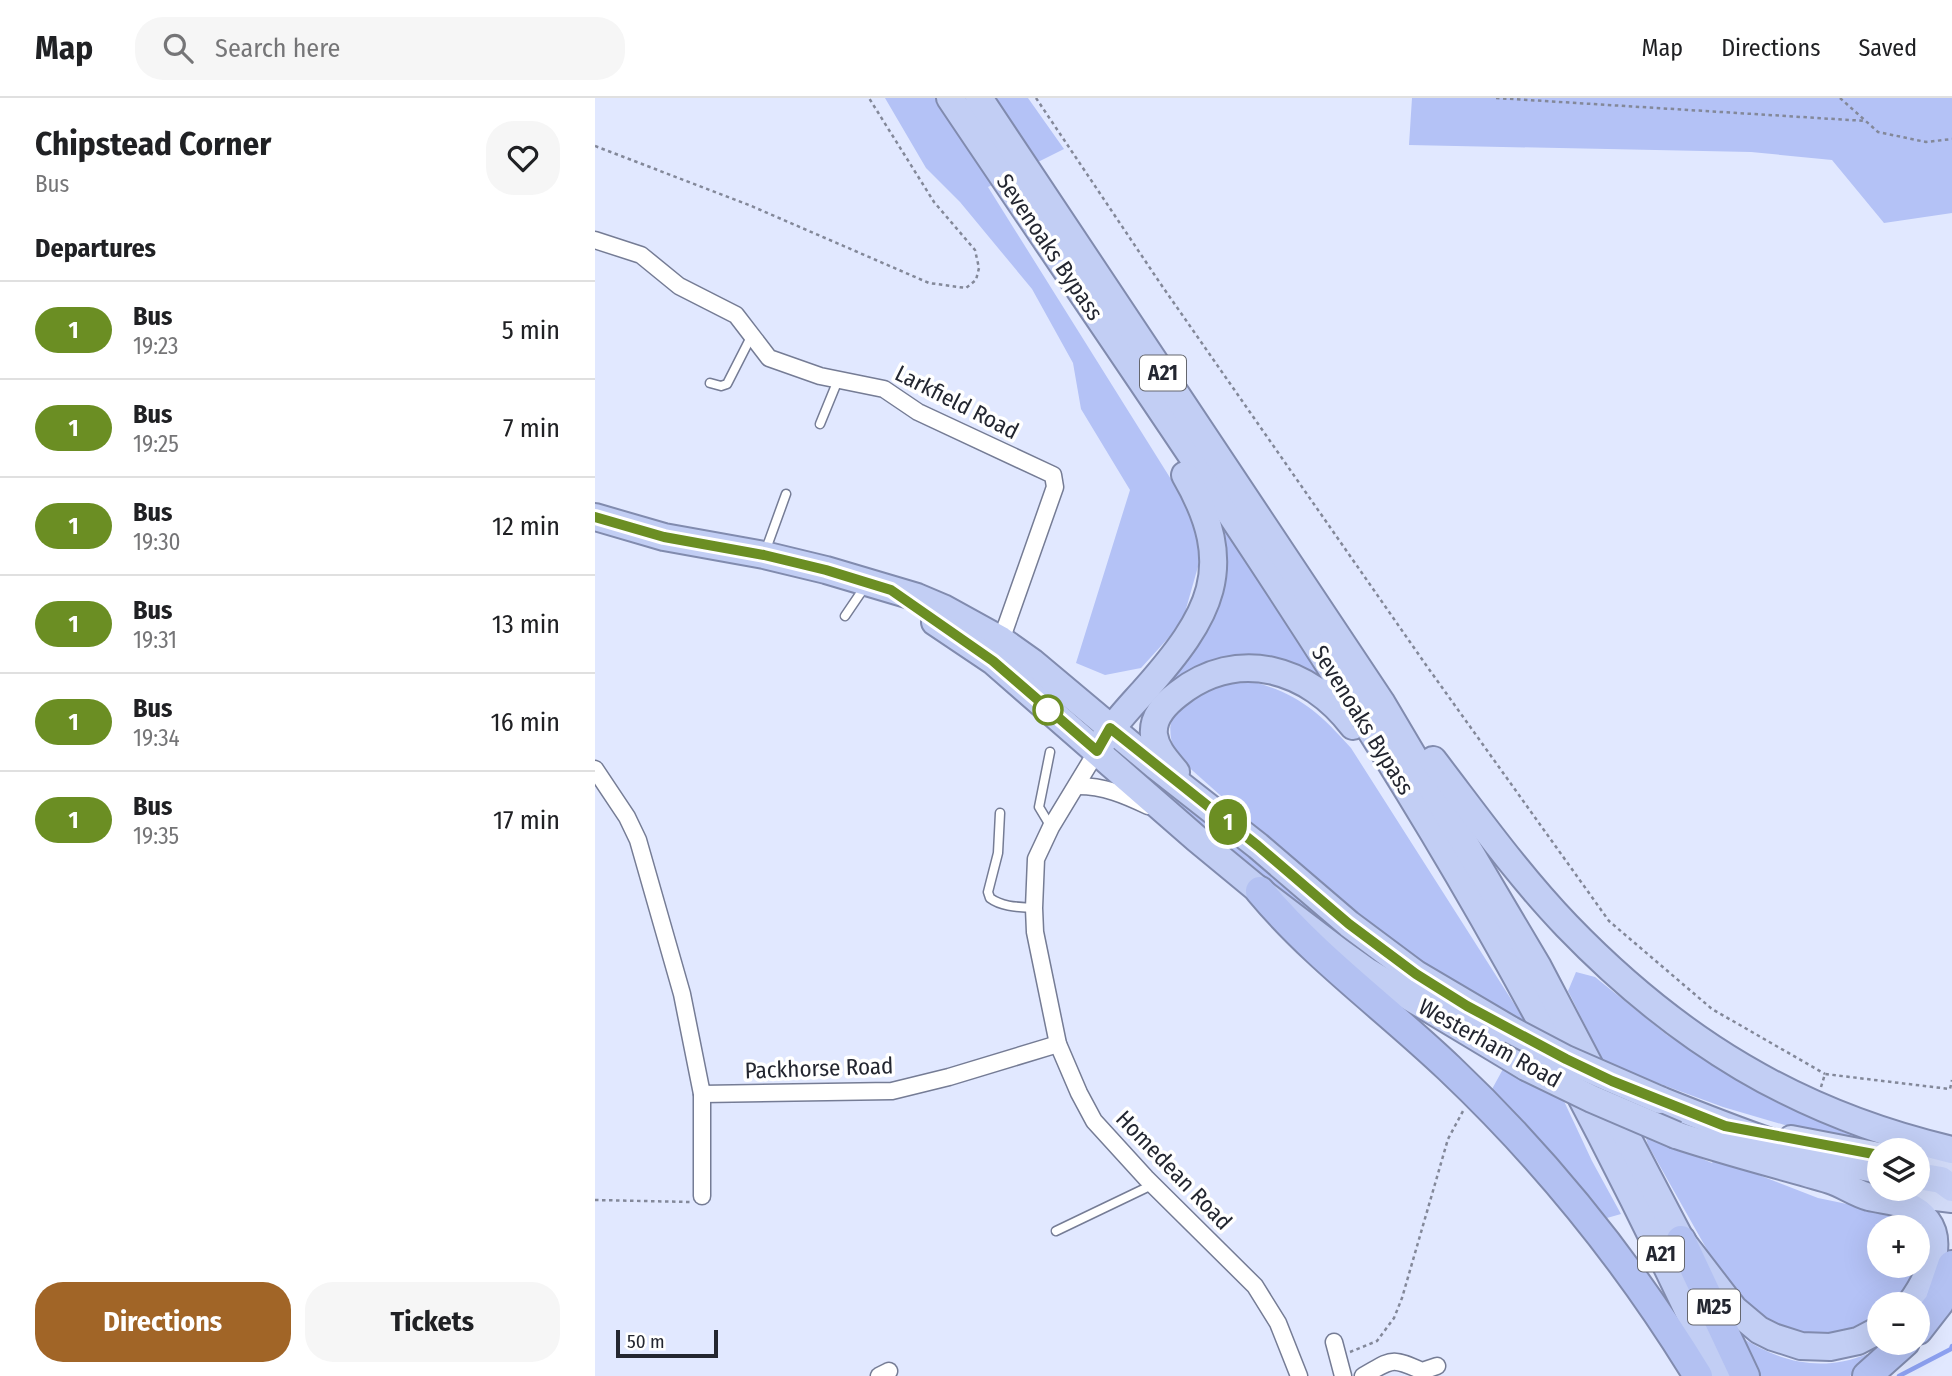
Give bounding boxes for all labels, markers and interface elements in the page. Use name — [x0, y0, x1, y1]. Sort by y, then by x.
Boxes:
search box — [135, 17, 625, 80]
text: Map — [35, 28, 93, 68]
icon: search — [159, 29, 197, 67]
text: Search here — [215, 33, 340, 64]
text: Map — [1642, 34, 1683, 62]
text: Directions — [1721, 34, 1820, 62]
text: Saved — [1858, 34, 1917, 62]
button: heart — [486, 121, 560, 195]
text: Chipstead Corner — [35, 124, 271, 164]
street label: Sevenoaks Bypass — [991, 168, 1109, 326]
text: Bus — [35, 170, 69, 198]
text: Departures — [35, 233, 156, 264]
text: Bus — [133, 301, 172, 332]
text: 5 min — [502, 315, 560, 346]
text: 1 — [68, 316, 79, 344]
text: 19:23 — [133, 332, 179, 360]
road number: A21 — [1140, 356, 1186, 390]
street label: Larkfield Road — [891, 359, 1023, 445]
text: Bus — [133, 399, 172, 430]
text: 7 min — [503, 413, 560, 444]
text: 1 — [68, 414, 79, 442]
text: 19:25 — [133, 430, 179, 458]
text: Bus — [133, 497, 172, 528]
text: 12 min — [492, 511, 560, 542]
text: 1 — [68, 512, 79, 540]
text: 19:30 — [133, 528, 181, 556]
text: Bus — [133, 595, 172, 626]
text: 13 min — [492, 609, 560, 640]
text: 1 — [68, 610, 79, 638]
text: 19:31 — [133, 626, 177, 654]
street label: Sevenoaks Bypass — [1306, 640, 1420, 800]
text: Bus — [133, 693, 172, 724]
unlabelled marker — [1033, 695, 1063, 725]
text: 16 min — [491, 707, 560, 738]
text: 1 — [68, 708, 79, 736]
text: 19:34 — [133, 724, 180, 752]
text: Bus — [133, 791, 172, 822]
line badge: 1 — [1205, 799, 1251, 845]
text: 17 min — [493, 805, 560, 836]
text: 1 — [68, 806, 79, 834]
text: 1 — [1223, 808, 1233, 836]
text: 19:35 — [133, 822, 179, 850]
street label: Westerham Road — [1414, 992, 1566, 1094]
street label: Packhorse Road — [744, 1051, 894, 1085]
street label: Homedean Road — [1110, 1105, 1238, 1235]
map controls — [1867, 1138, 1930, 1355]
button: layers — [1867, 1138, 1930, 1201]
button: + — [1867, 1215, 1930, 1278]
road number: A21 — [1638, 1236, 1684, 1272]
button: Directions — [35, 1282, 291, 1362]
button: Tickets — [305, 1282, 560, 1362]
road number: M25 — [1688, 1290, 1740, 1324]
button: − — [1867, 1292, 1930, 1355]
scale bar — [616, 1327, 717, 1359]
text: 50 m — [627, 1330, 665, 1353]

